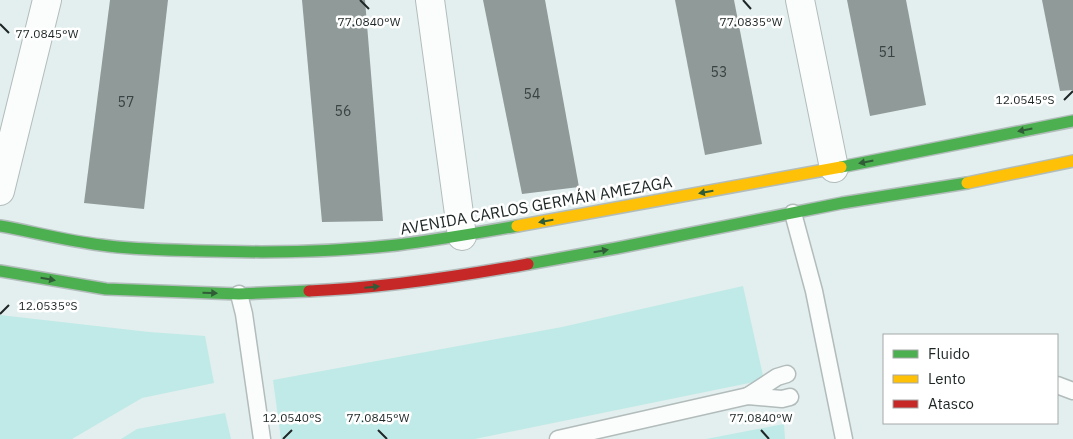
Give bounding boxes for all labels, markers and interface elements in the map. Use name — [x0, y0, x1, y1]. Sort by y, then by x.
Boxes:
text: 77.0840°W — [338, 14, 401, 29]
text: 77.0835°W — [720, 14, 783, 29]
text: 77.0845°W — [16, 26, 79, 41]
house number: 51 — [879, 43, 895, 61]
house number: 53 — [711, 63, 727, 81]
house number: 54 — [524, 85, 540, 103]
text: 12.0545°S — [995, 92, 1055, 107]
house number: 57 — [118, 93, 134, 111]
house number: 56 — [335, 102, 351, 120]
one-way arrow — [1017, 127, 1033, 135]
one-way arrow — [857, 158, 873, 166]
street label: AVENIDA CARLOS GERMÁN AMEZAGA — [398, 170, 673, 239]
one-way arrow — [698, 188, 714, 196]
one-way arrow — [538, 217, 554, 225]
one-way arrow — [594, 246, 610, 254]
one-way arrow — [40, 275, 56, 283]
one-way arrow — [364, 283, 380, 291]
one-way arrow — [202, 289, 218, 297]
text: 12.0535°S — [18, 298, 78, 313]
legend — [883, 334, 1058, 424]
text: Fluido — [928, 344, 970, 363]
text: Lento — [928, 369, 966, 388]
text: Atasco — [928, 394, 974, 413]
text: 12.0540°S — [262, 410, 322, 425]
text: 77.0845°W — [347, 410, 410, 425]
text: 77.0840°W — [730, 410, 793, 425]

